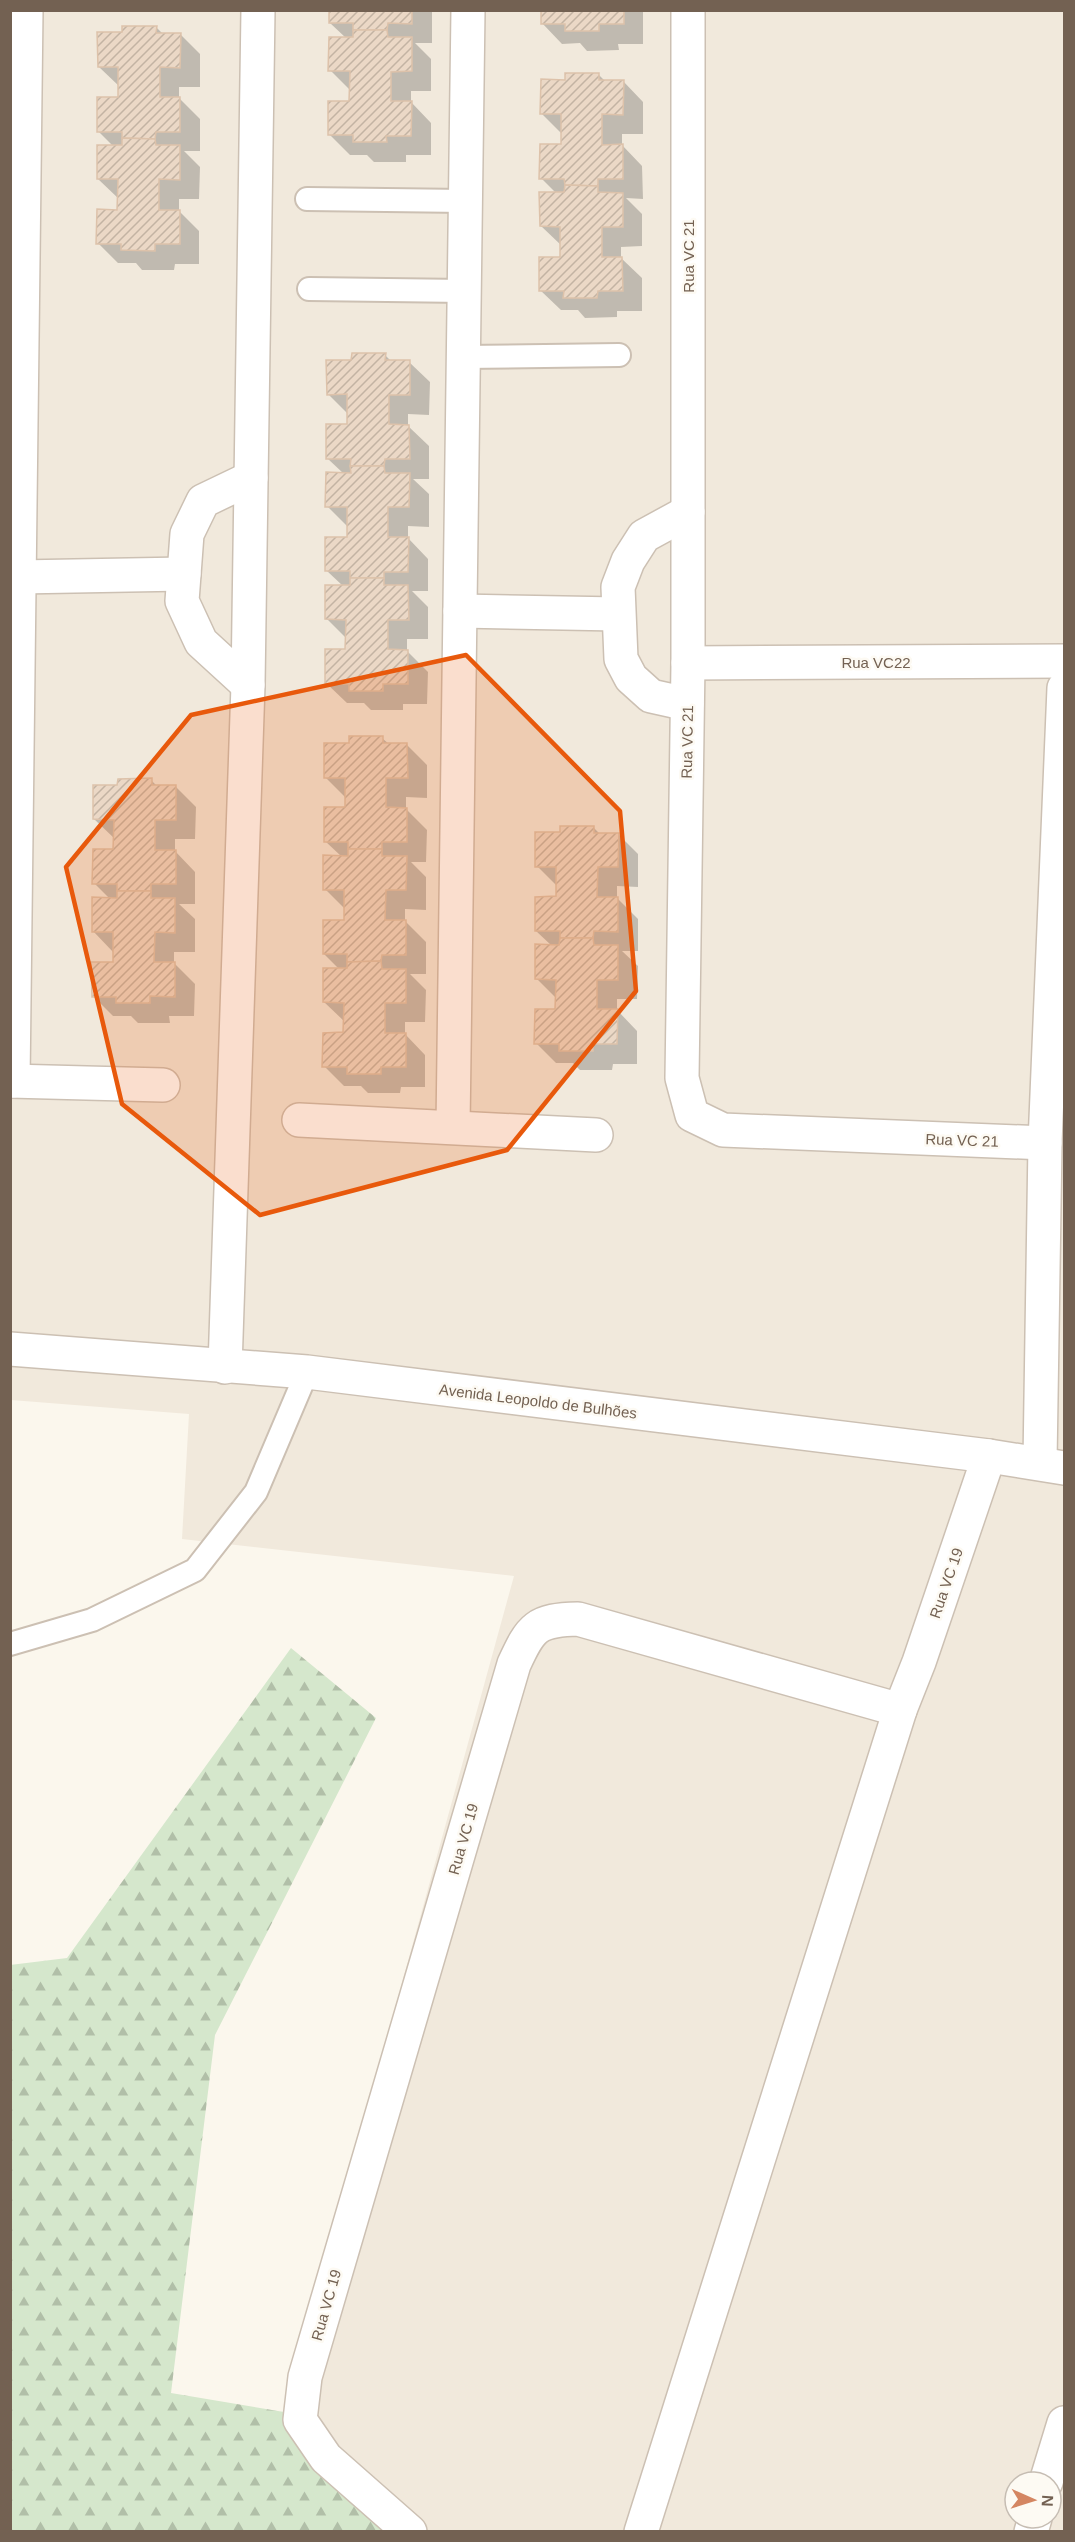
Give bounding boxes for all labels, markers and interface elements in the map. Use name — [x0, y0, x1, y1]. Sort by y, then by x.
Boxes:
street label: Rua VC 21 — [680, 219, 697, 293]
street label: Rua VC22 — [841, 654, 911, 671]
street label: Rua VC 21 — [678, 705, 696, 779]
street label: Rua VC 21 — [925, 1130, 999, 1150]
street label: Avenida Leopoldo de Bulhões — [438, 1380, 638, 1422]
street label: Rua VC 19 — [926, 1546, 966, 1620]
street label: Rua VC 19 — [445, 1801, 481, 1877]
street label: Rua VC 19 — [308, 2267, 344, 2343]
north arrow — [1003, 2470, 1063, 2530]
text: N — [1039, 2495, 1056, 2507]

